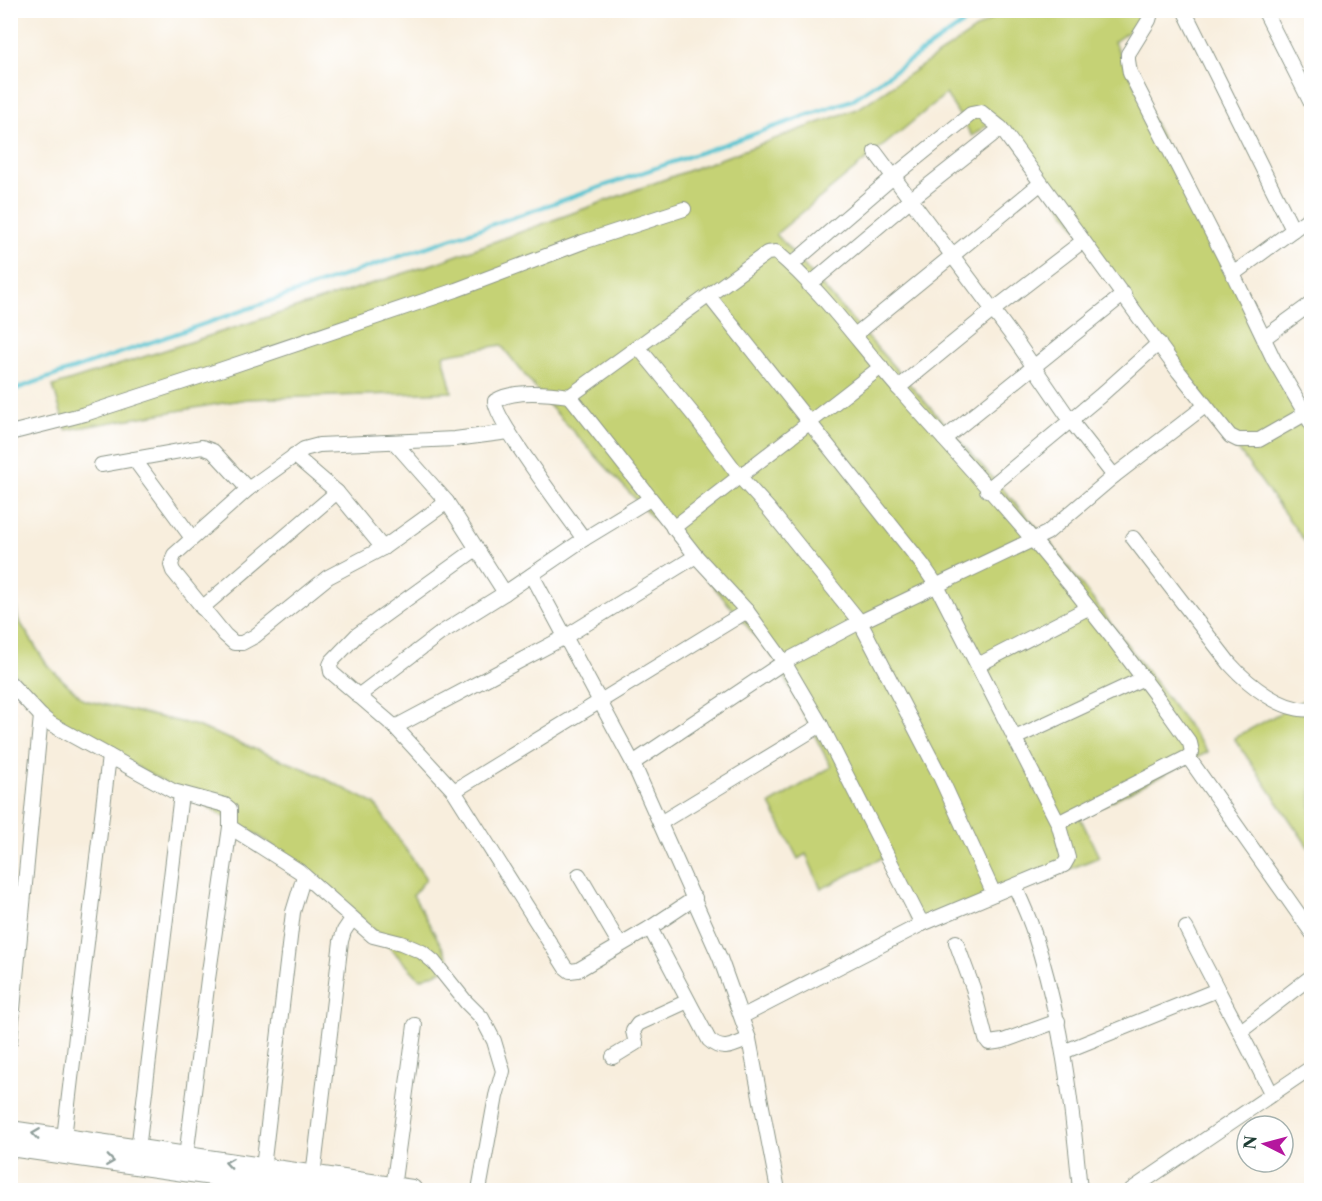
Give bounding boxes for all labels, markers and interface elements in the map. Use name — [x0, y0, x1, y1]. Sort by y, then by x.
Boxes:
north arrow — [1235, 1114, 1295, 1174]
one-way arrow — [32, 1129, 41, 1141]
text: N — [1239, 1134, 1261, 1150]
one-way arrow — [105, 1154, 115, 1166]
one-way arrow — [225, 1158, 234, 1170]

